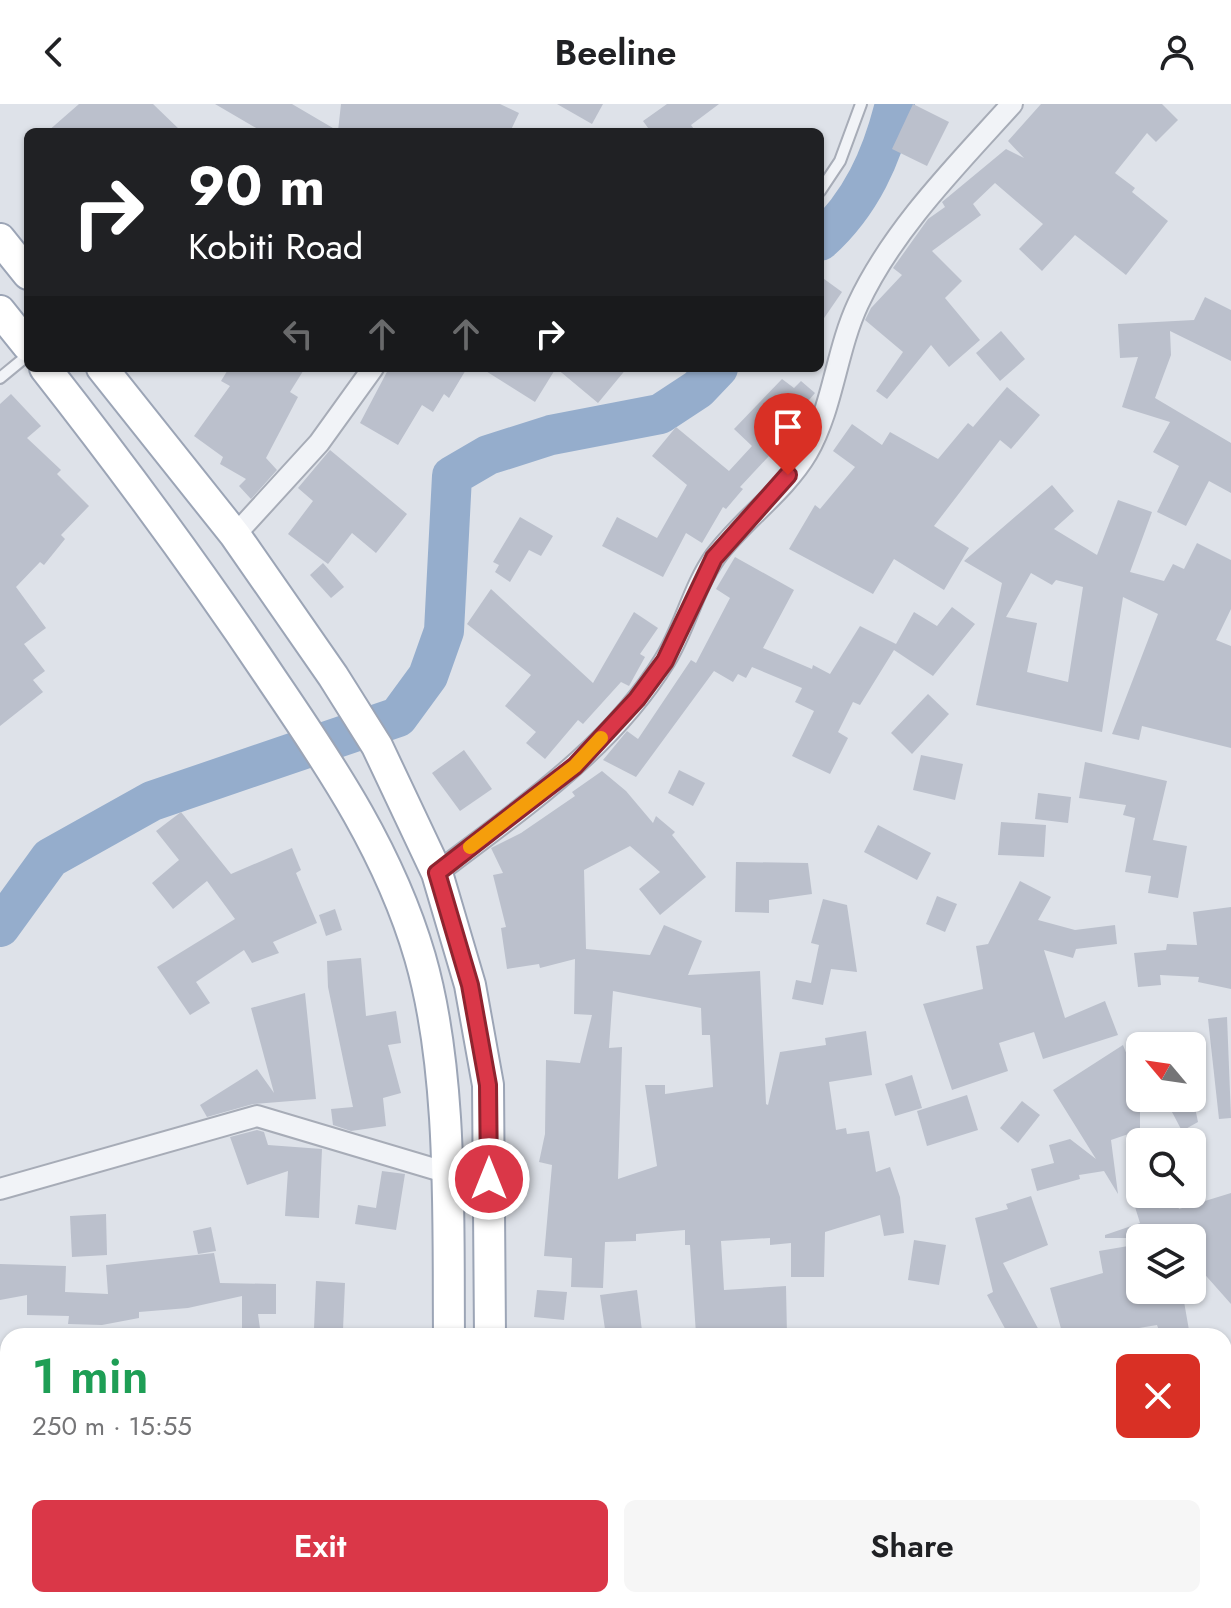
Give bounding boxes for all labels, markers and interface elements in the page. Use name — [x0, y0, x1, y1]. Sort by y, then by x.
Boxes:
text: Beeline — [555, 26, 676, 78]
icon: back — [32, 30, 76, 74]
icon: person — [1155, 30, 1199, 74]
text: 90 m — [188, 145, 325, 226]
icon: right — [56, 160, 160, 264]
text: Kobiti Road — [188, 220, 363, 272]
icon: left — [276, 312, 320, 356]
icon: ahead — [360, 312, 404, 356]
icon: ahead — [444, 312, 488, 356]
icon: right — [528, 312, 572, 356]
pin — [754, 393, 822, 475]
icon: arrive — [766, 405, 810, 449]
north arrow — [1126, 1032, 1206, 1112]
map controls — [1126, 1032, 1206, 1304]
button: search — [1126, 1128, 1206, 1208]
position arrow — [447, 1137, 531, 1221]
button: layers — [1126, 1224, 1206, 1304]
text: 1 min — [32, 1342, 149, 1411]
button: close — [1116, 1354, 1200, 1438]
text: 250 m · 15:55 — [32, 1407, 192, 1445]
button: Exit — [32, 1500, 608, 1592]
button: Share — [624, 1500, 1200, 1592]

